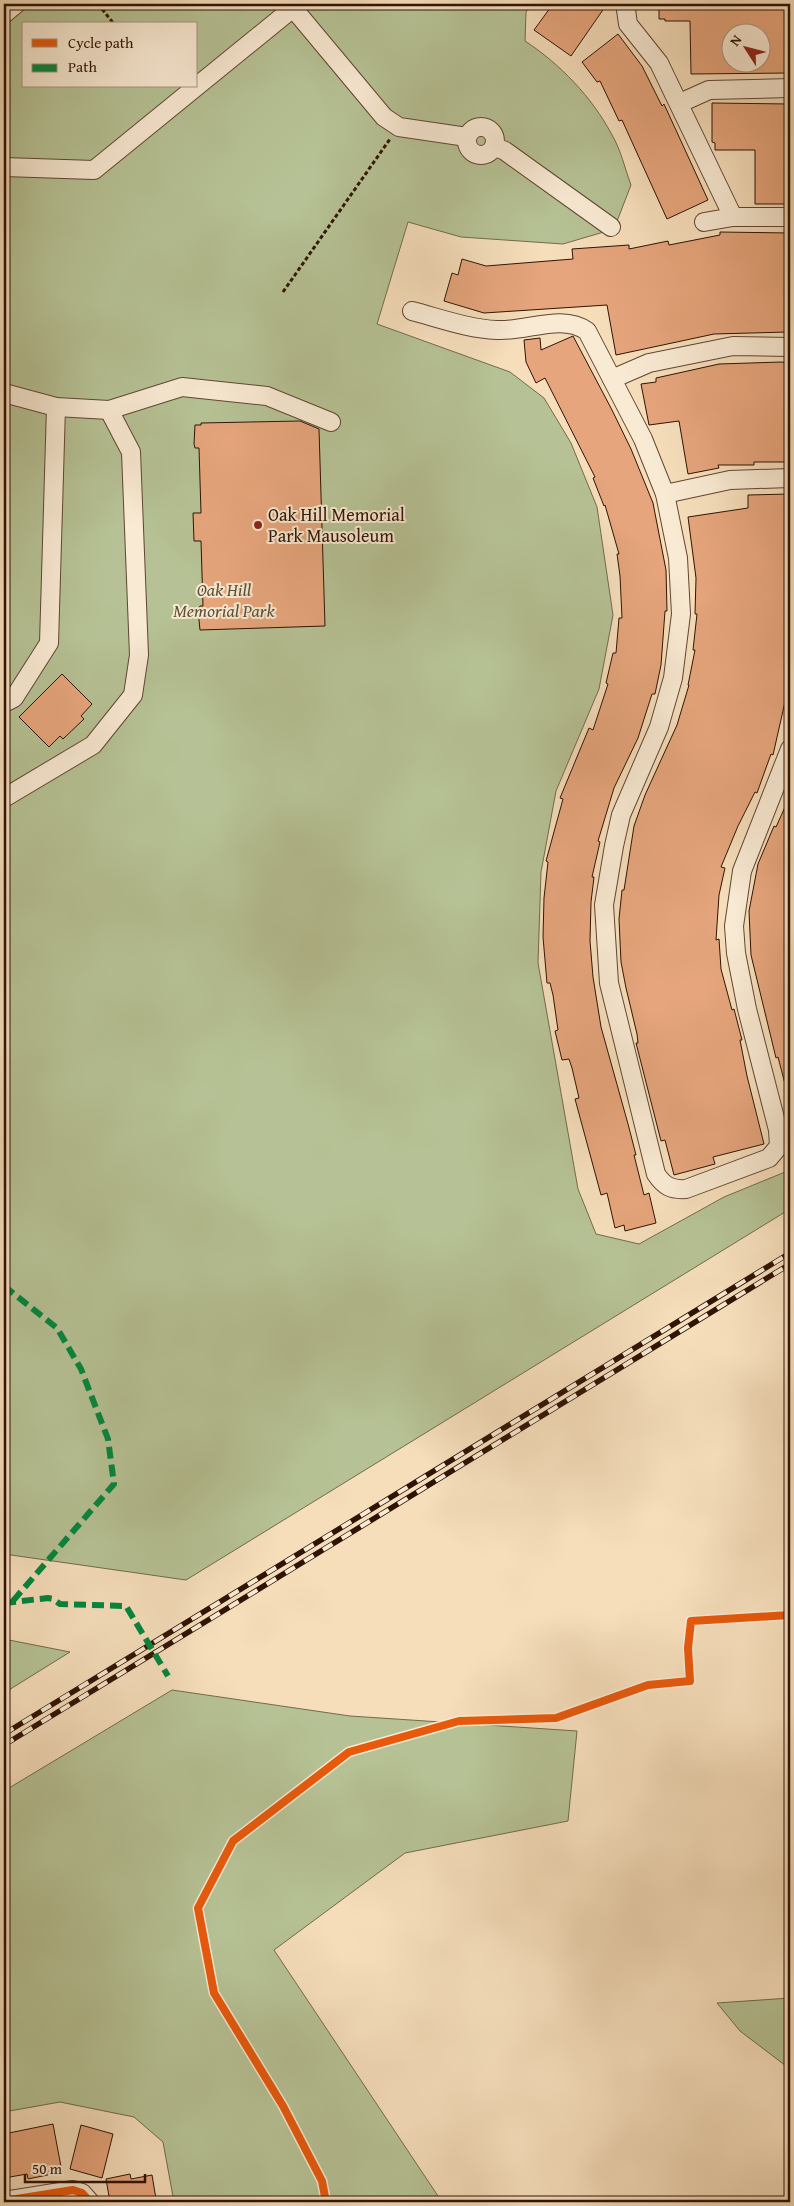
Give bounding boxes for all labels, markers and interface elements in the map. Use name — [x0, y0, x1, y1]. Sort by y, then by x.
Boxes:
legend — [22, 22, 198, 88]
north arrow — [722, 22, 772, 72]
text: N — [725, 30, 747, 50]
text: Cycle path — [68, 32, 134, 53]
text: Path — [68, 56, 97, 77]
place label: Oak Hill Memorial Park Mausoleum — [268, 501, 405, 549]
marker: Oak Hill Memorial Park Mausoleum — [252, 519, 264, 531]
park label: Oak Hill Memorial Park — [173, 576, 275, 624]
scale bar — [25, 2151, 145, 2183]
text: 50 m — [32, 2158, 63, 2179]

